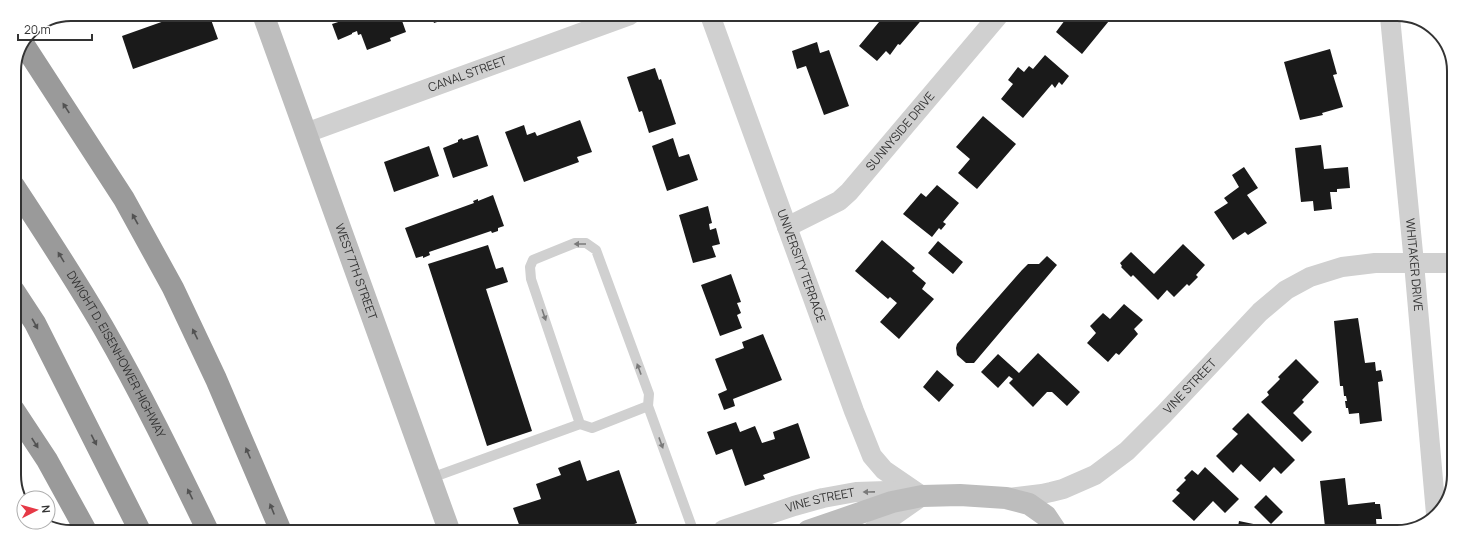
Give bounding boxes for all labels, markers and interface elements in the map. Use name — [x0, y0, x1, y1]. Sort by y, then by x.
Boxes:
scale bar — [18, 16, 92, 42]
text: 20 m — [24, 21, 51, 38]
street label: CANAL STREET — [426, 51, 510, 96]
street label: SUNNYSIDE DRIVE — [862, 88, 938, 174]
one-way arrow — [62, 103, 70, 114]
street label: UNIVERSITY TERRACE — [773, 207, 830, 325]
one-way arrow — [131, 213, 138, 225]
street label: WHITAKER DRIVE — [1402, 218, 1427, 312]
street label: WEST 7TH STREET — [331, 221, 382, 323]
one-way arrow — [574, 241, 587, 247]
one-way arrow — [57, 251, 64, 263]
street label: DWIGHT D. EISENHOWER HIGHWAY — [63, 267, 170, 441]
one-way arrow — [541, 310, 547, 322]
one-way arrow — [32, 318, 38, 330]
one-way arrow — [192, 328, 198, 340]
street label: VINE STREET — [1159, 354, 1221, 418]
one-way arrow — [636, 362, 642, 374]
one-way arrow — [91, 434, 97, 446]
one-way arrow — [32, 437, 39, 449]
one-way arrow — [659, 437, 665, 449]
one-way arrow — [245, 447, 251, 458]
street label: VINE STREET — [783, 483, 857, 516]
one-way arrow — [187, 488, 193, 500]
one-way arrow — [863, 488, 875, 495]
north arrow — [16, 490, 56, 530]
one-way arrow — [268, 502, 274, 514]
text: N — [39, 504, 54, 514]

